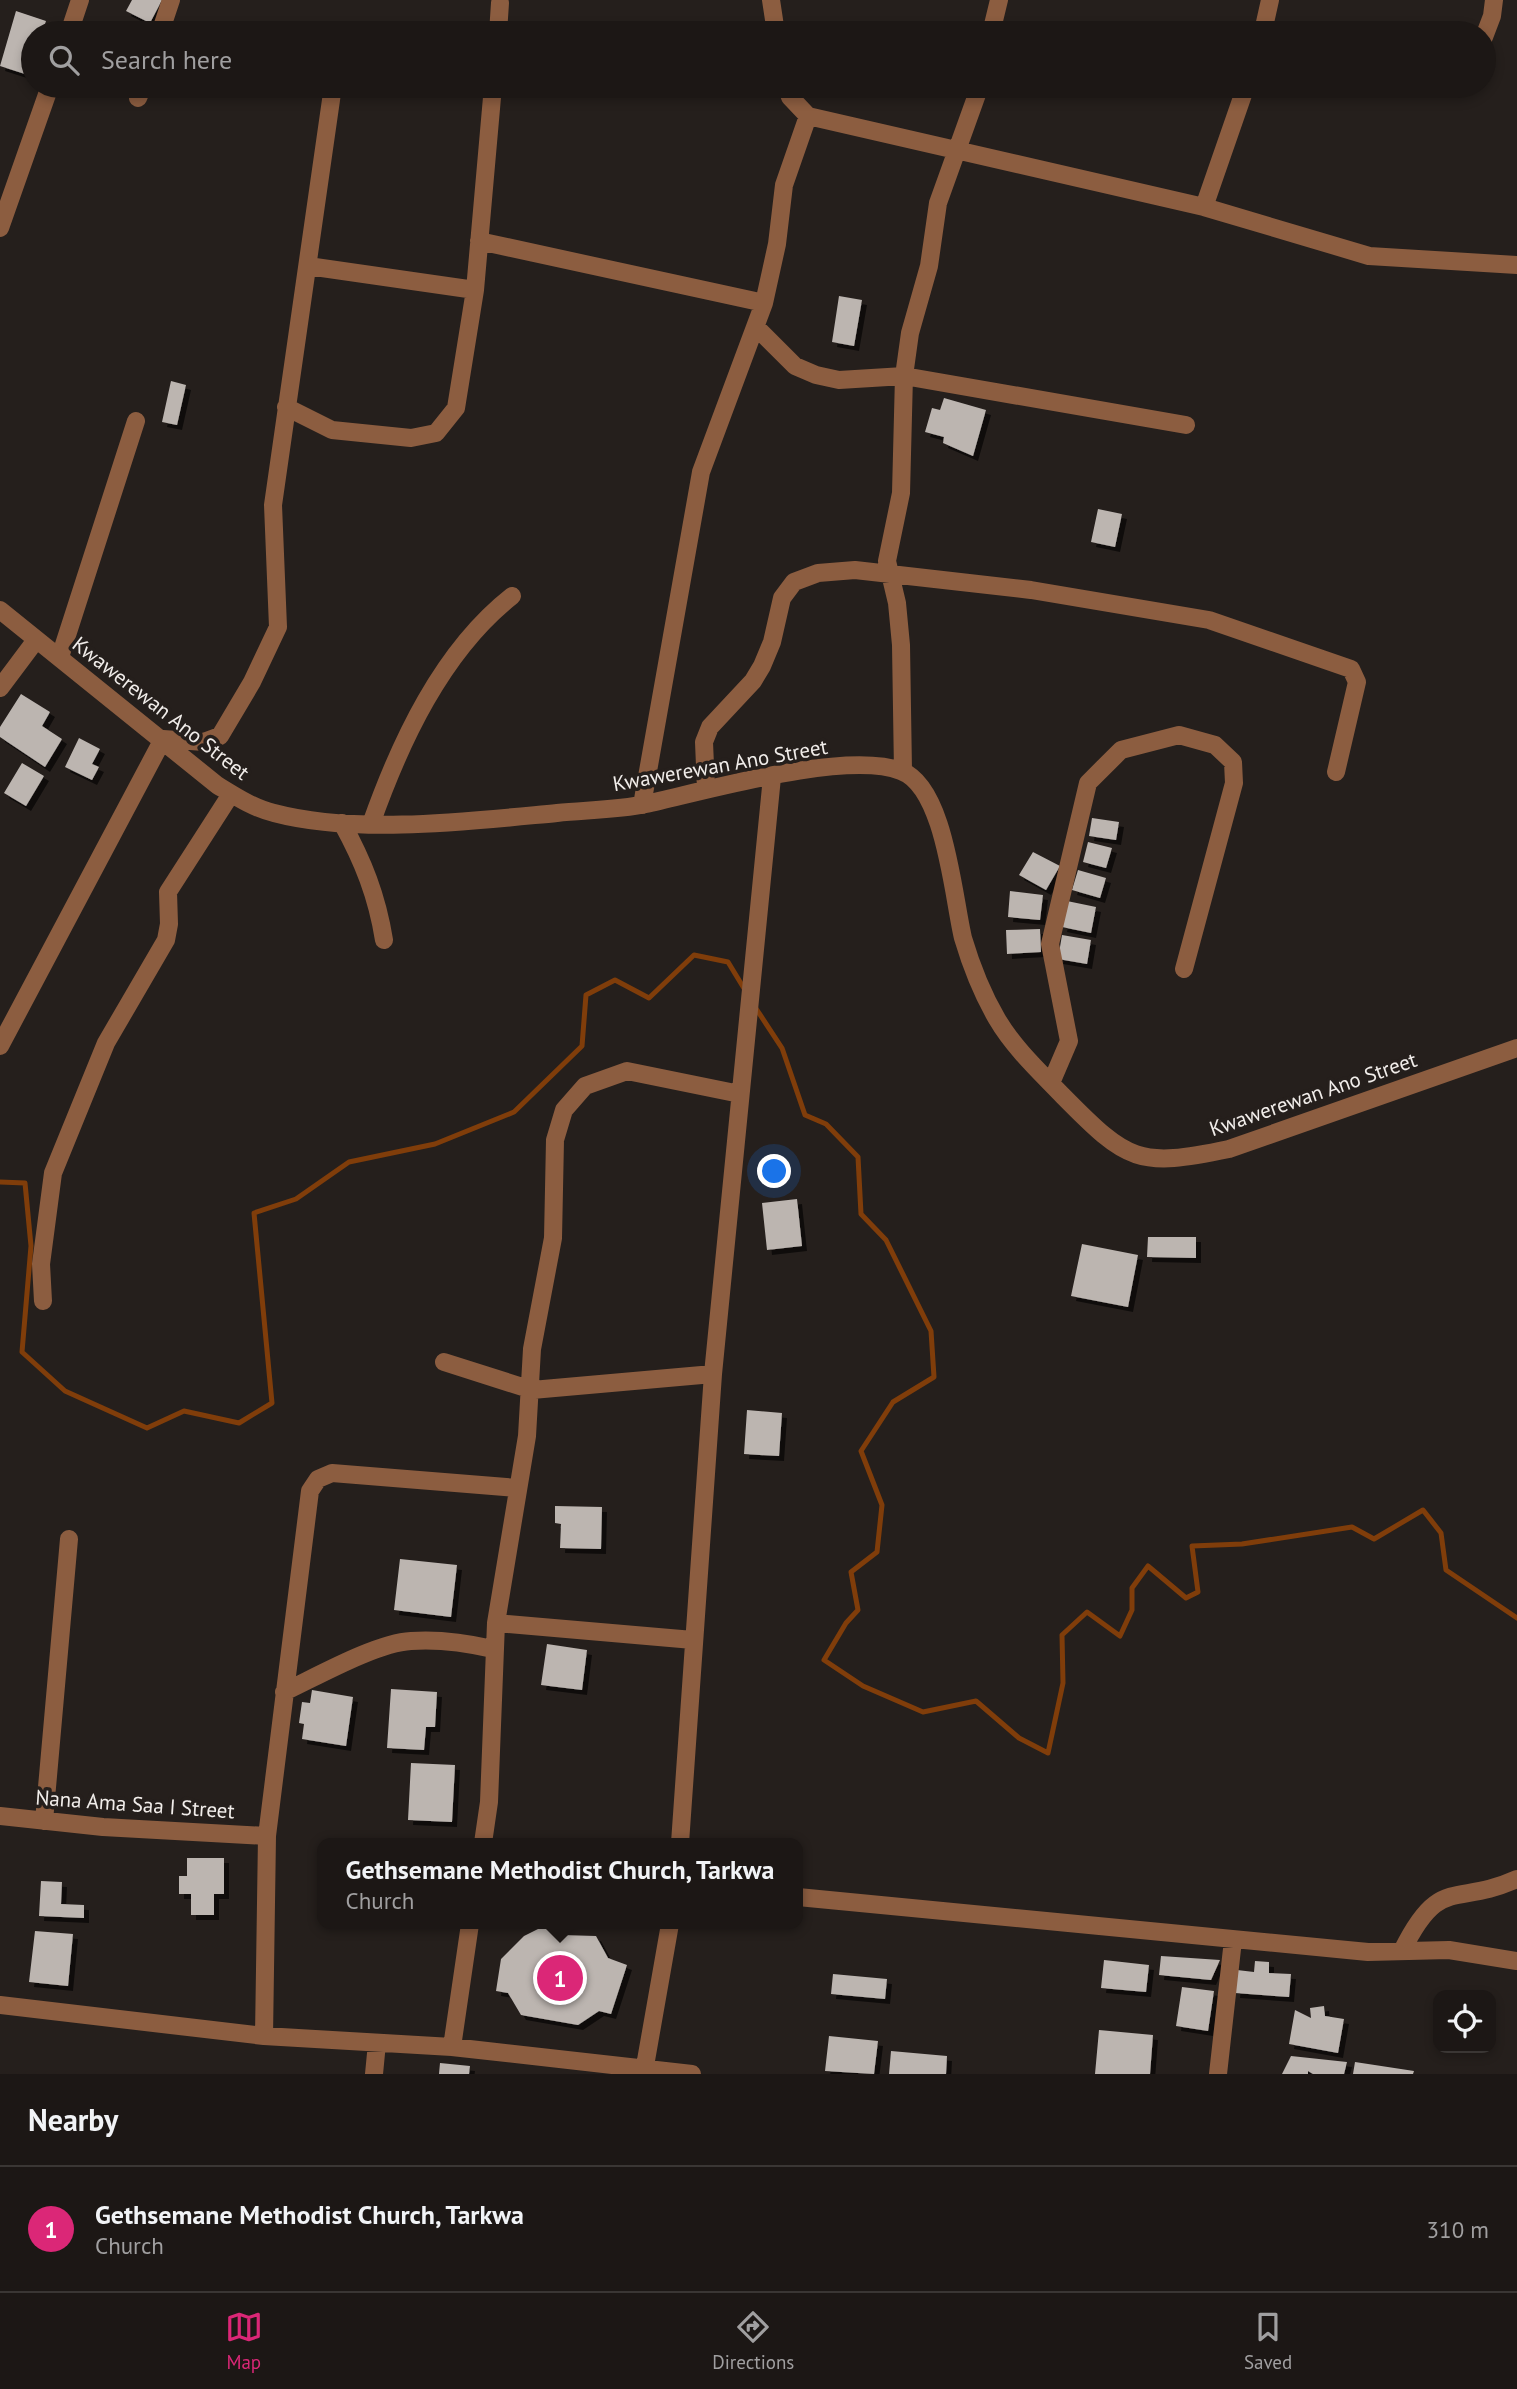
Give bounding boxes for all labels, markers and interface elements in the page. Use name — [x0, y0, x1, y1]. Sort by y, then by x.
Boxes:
search box — [21, 21, 1496, 98]
icon: search — [45, 41, 83, 79]
text: Search here — [101, 43, 232, 76]
street label: Kwawerewan Ano Street — [67, 630, 255, 786]
street label: Kwawerewan Ano Street — [611, 733, 829, 797]
street label: Kwawerewan Ano Street — [1206, 1046, 1420, 1142]
your location — [757, 1154, 791, 1188]
street label: Nana Ama Saa I Street — [34, 1784, 236, 1824]
popup — [317, 1838, 803, 1929]
text: Gethsemane Methodist Church, Tarkwa — [346, 1853, 774, 1886]
text: Church — [346, 1886, 414, 1915]
pin: 1 — [537, 1952, 583, 2004]
map controls — [1433, 1990, 1496, 2053]
button: locate — [1433, 1990, 1496, 2053]
text: Nearby — [28, 2100, 118, 2139]
text: Gethsemane Methodist Church, Tarkwa — [95, 2198, 524, 2231]
text: 1 — [44, 2215, 58, 2244]
text: 310 m — [1427, 2215, 1489, 2244]
text: Church — [95, 2231, 164, 2260]
tab: Map — [225, 2308, 263, 2374]
tab: Directions — [712, 2308, 794, 2374]
tab: Saved — [1244, 2308, 1292, 2374]

